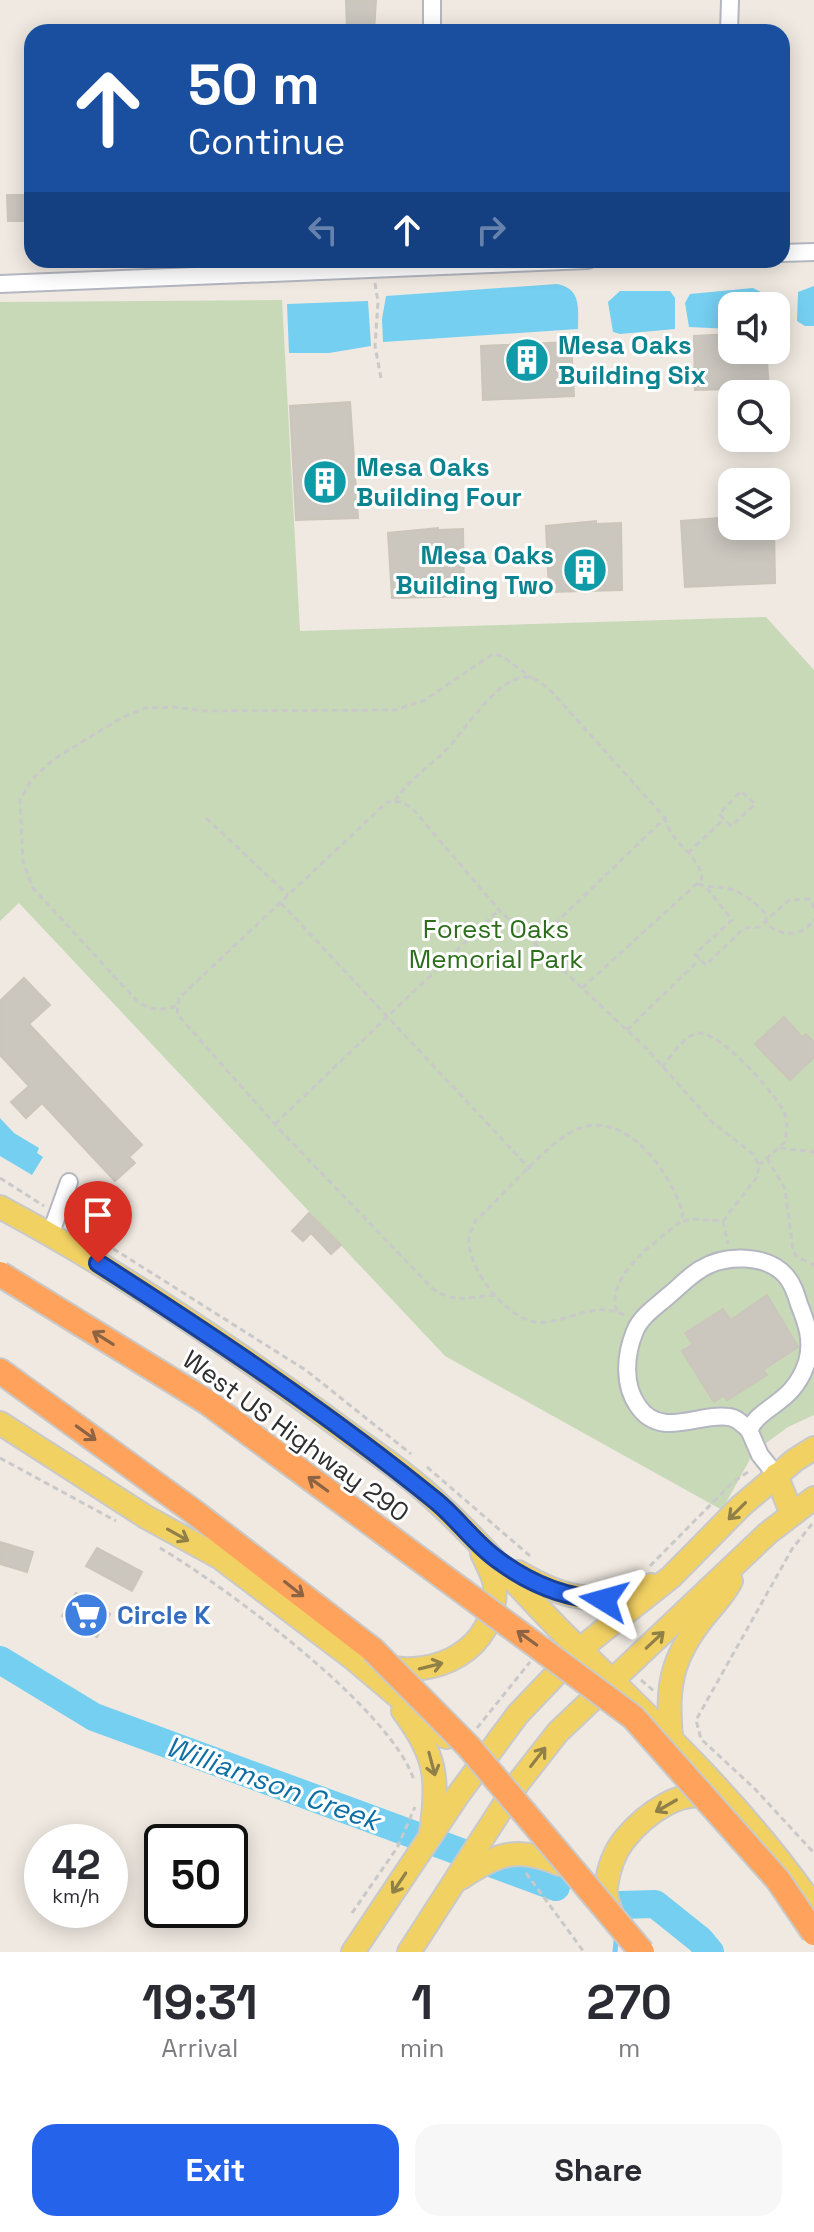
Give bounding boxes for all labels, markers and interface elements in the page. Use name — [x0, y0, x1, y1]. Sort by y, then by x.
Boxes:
text: 50 m — [188, 49, 320, 120]
icon: ahead — [56, 56, 160, 160]
text: Continue — [188, 119, 345, 165]
icon: left — [301, 208, 345, 252]
icon: ahead — [385, 208, 429, 252]
icon: right — [469, 208, 513, 252]
map controls — [718, 292, 790, 540]
button: sound — [718, 292, 790, 364]
place label: Mesa Oaks Building Six — [558, 328, 706, 392]
building icon: Mesa Oaks Building Six — [503, 336, 551, 384]
button: search — [718, 380, 790, 452]
place label: Mesa Oaks Building Four — [356, 450, 522, 514]
building icon: Mesa Oaks Building Four — [301, 458, 349, 506]
button: layers — [718, 468, 790, 540]
place label: Mesa Oaks Building Two — [395, 538, 554, 602]
building icon: Mesa Oaks Building Two — [561, 546, 609, 594]
park label: Forest Oaks Memorial Park — [409, 912, 583, 976]
pin — [64, 1181, 132, 1263]
icon: arrive — [76, 1193, 120, 1237]
one-way arrow — [92, 1329, 115, 1345]
street label: West US Highway 290 — [176, 1342, 416, 1530]
one-way arrow — [74, 1425, 96, 1441]
one-way arrow — [308, 1475, 329, 1492]
one-way arrow — [728, 1501, 747, 1520]
one-way arrow — [166, 1527, 190, 1543]
position arrow — [562, 1558, 646, 1642]
one-way arrow — [283, 1581, 304, 1598]
supermarket icon: Circle K — [62, 1591, 110, 1639]
place label: Circle K — [117, 1598, 211, 1632]
one-way arrow — [517, 1630, 538, 1647]
one-way arrow — [644, 1631, 664, 1649]
one-way arrow — [418, 1658, 444, 1673]
water label: Williamson Creek — [161, 1728, 388, 1839]
one-way arrow — [529, 1747, 546, 1768]
one-way arrow — [425, 1750, 440, 1776]
one-way arrow — [655, 1798, 678, 1814]
speed limit sign: 50 — [144, 1824, 248, 1928]
text: 42 — [51, 1840, 101, 1891]
one-way arrow — [391, 1871, 408, 1893]
text: km/h — [52, 1883, 100, 1909]
text: 19:31 — [142, 1972, 258, 2033]
text: 1 — [411, 1972, 433, 2033]
text: 270 — [586, 1972, 672, 2033]
text: Arrival — [161, 2031, 239, 2065]
text: min — [400, 2031, 444, 2065]
text: m — [618, 2031, 640, 2065]
button: Exit — [32, 2124, 399, 2216]
button: Share — [415, 2124, 782, 2216]

